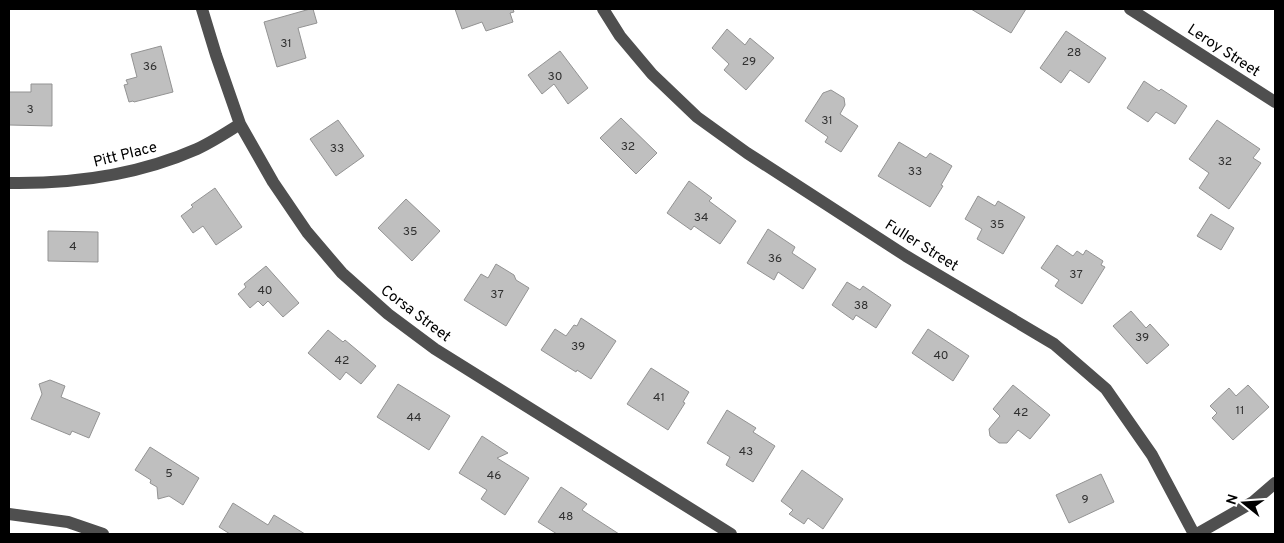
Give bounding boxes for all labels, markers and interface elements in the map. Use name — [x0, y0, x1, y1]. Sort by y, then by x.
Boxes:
street label: Leroy Street — [1183, 21, 1263, 82]
house number: 31 — [280, 36, 292, 52]
house number: 28 — [1067, 45, 1081, 61]
house number: 29 — [742, 54, 756, 70]
house number: 36 — [143, 59, 157, 75]
house number: 30 — [548, 69, 562, 85]
house number: 3 — [26, 102, 34, 118]
house number: 31 — [821, 113, 833, 129]
street label: Pitt Place — [91, 138, 159, 173]
house number: 32 — [621, 139, 635, 155]
house number: 33 — [330, 141, 344, 157]
house number: 32 — [1218, 154, 1232, 170]
house number: 33 — [908, 164, 922, 180]
house number: 34 — [694, 210, 708, 226]
street label: Fuller Street — [881, 216, 961, 276]
house number: 35 — [990, 217, 1004, 233]
house number: 35 — [403, 224, 417, 240]
house number: 4 — [69, 239, 77, 255]
house number: 36 — [768, 251, 782, 267]
house number: 37 — [1069, 267, 1083, 283]
street label: Corsa Street — [376, 282, 454, 347]
house number: 40 — [257, 283, 273, 299]
house number: 37 — [490, 287, 504, 303]
house number: 38 — [854, 298, 868, 314]
house number: 39 — [1135, 330, 1149, 346]
house number: 39 — [571, 339, 585, 355]
house number: 40 — [933, 348, 949, 364]
house number: 42 — [335, 353, 349, 369]
house number: 41 — [653, 390, 665, 406]
house number: 11 — [1236, 403, 1244, 419]
house number: 42 — [1014, 405, 1028, 421]
house number: 44 — [407, 410, 421, 426]
house number: 43 — [739, 444, 753, 460]
house number: 5 — [165, 466, 173, 482]
house number: 46 — [487, 468, 501, 484]
north arrow — [1219, 478, 1269, 528]
house number: 9 — [1081, 492, 1089, 508]
text: N — [1223, 492, 1243, 507]
house number: 48 — [559, 509, 573, 525]

